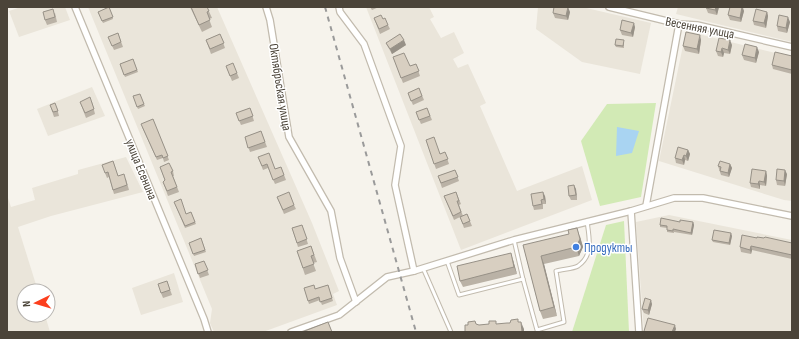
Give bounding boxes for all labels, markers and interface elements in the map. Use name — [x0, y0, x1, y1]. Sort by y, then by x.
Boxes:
street label: Весенняя улица — [664, 13, 736, 43]
street label: Октябрьская улица — [265, 42, 295, 132]
street label: улица Есенина — [122, 137, 161, 202]
place label: Продукты — [584, 240, 632, 256]
marker: Продукты — [571, 242, 581, 252]
north arrow — [16, 283, 56, 323]
text: N — [20, 300, 33, 307]

